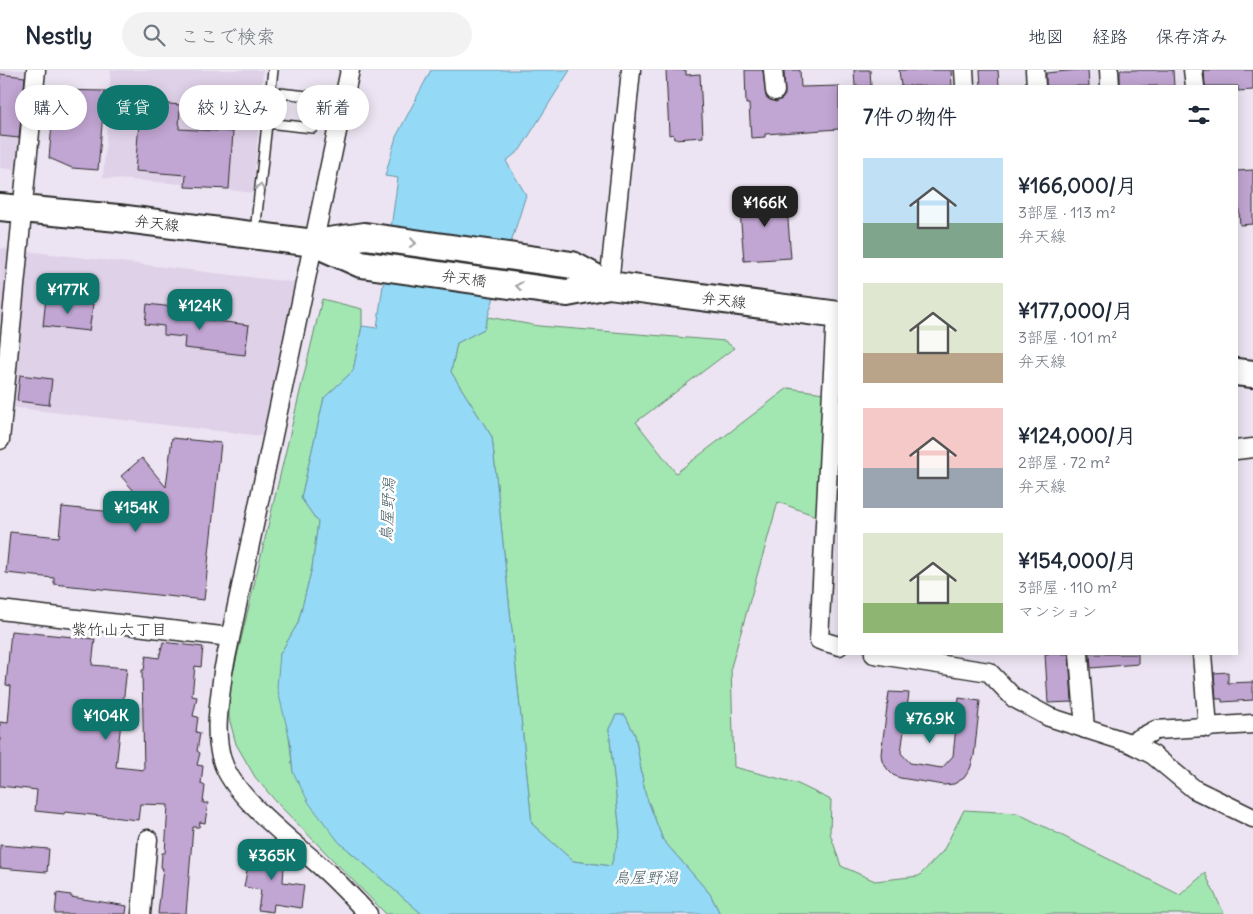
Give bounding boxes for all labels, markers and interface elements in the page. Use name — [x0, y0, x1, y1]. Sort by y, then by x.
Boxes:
search box — [122, 12, 472, 57]
text: Nestly — [25, 20, 92, 50]
icon: search — [140, 21, 168, 49]
text: ここで検索 — [180, 24, 275, 48]
text: 地図 — [1028, 25, 1064, 48]
text: 経路 — [1092, 25, 1128, 48]
text: 保存済み — [1156, 25, 1228, 48]
chip: 購入 — [15, 85, 87, 130]
chip: 賃貸 — [97, 85, 169, 130]
chip: 絞り込み — [179, 85, 287, 130]
chip: 新着 — [297, 85, 369, 130]
icon: filters — [1185, 101, 1213, 129]
text: 7件の物件 — [863, 103, 957, 130]
text: ¥166,000/月 — [1018, 172, 1137, 199]
icon: home — [903, 178, 963, 238]
one-way arrow — [254, 182, 265, 190]
pin: ¥166K — [730, 186, 800, 228]
text: ¥166K — [743, 192, 787, 212]
text: 3部屋 · 113 m² — [1018, 202, 1116, 222]
street label: 弁天線 — [134, 211, 180, 235]
text: 弁天線 — [1018, 226, 1066, 246]
one-way arrow — [410, 237, 418, 248]
street label: 弁天橋 — [440, 265, 488, 291]
pin: ¥177K — [33, 272, 103, 315]
text: ¥177K — [47, 279, 89, 299]
one-way arrow — [515, 281, 523, 292]
pin: ¥124K — [165, 288, 235, 331]
street label: 弁天線 — [701, 288, 747, 312]
text: ¥124K — [178, 295, 222, 315]
text: ¥177,000/月 — [1018, 297, 1133, 324]
icon: home — [903, 303, 963, 363]
text: 3部屋 · 101 m² — [1018, 327, 1117, 347]
text: 弁天線 — [1018, 351, 1066, 371]
text: ¥124,000/月 — [1018, 422, 1136, 449]
icon: home — [903, 428, 963, 488]
text: 2部屋 · 72 m² — [1018, 452, 1110, 472]
text: 弁天線 — [1018, 476, 1066, 496]
water label: 鳥屋野潟 — [375, 477, 399, 542]
pin: ¥154K — [101, 490, 171, 533]
text: ¥154K — [114, 497, 158, 517]
text: ¥154,000/月 — [1018, 547, 1137, 574]
icon: home — [903, 553, 963, 613]
text: 3部屋 · 110 m² — [1018, 577, 1117, 597]
text: マンション — [1018, 601, 1097, 621]
district label: 紫竹山六丁目 — [71, 619, 167, 639]
pin: ¥104K — [71, 698, 141, 741]
pin: ¥76.9K — [889, 702, 971, 744]
text: ¥104K — [83, 705, 129, 725]
text: ¥76.9K — [906, 708, 954, 728]
pin: ¥365K — [237, 838, 307, 881]
text: ¥365K — [249, 845, 295, 865]
water label: 鳥屋野潟 — [614, 867, 679, 887]

